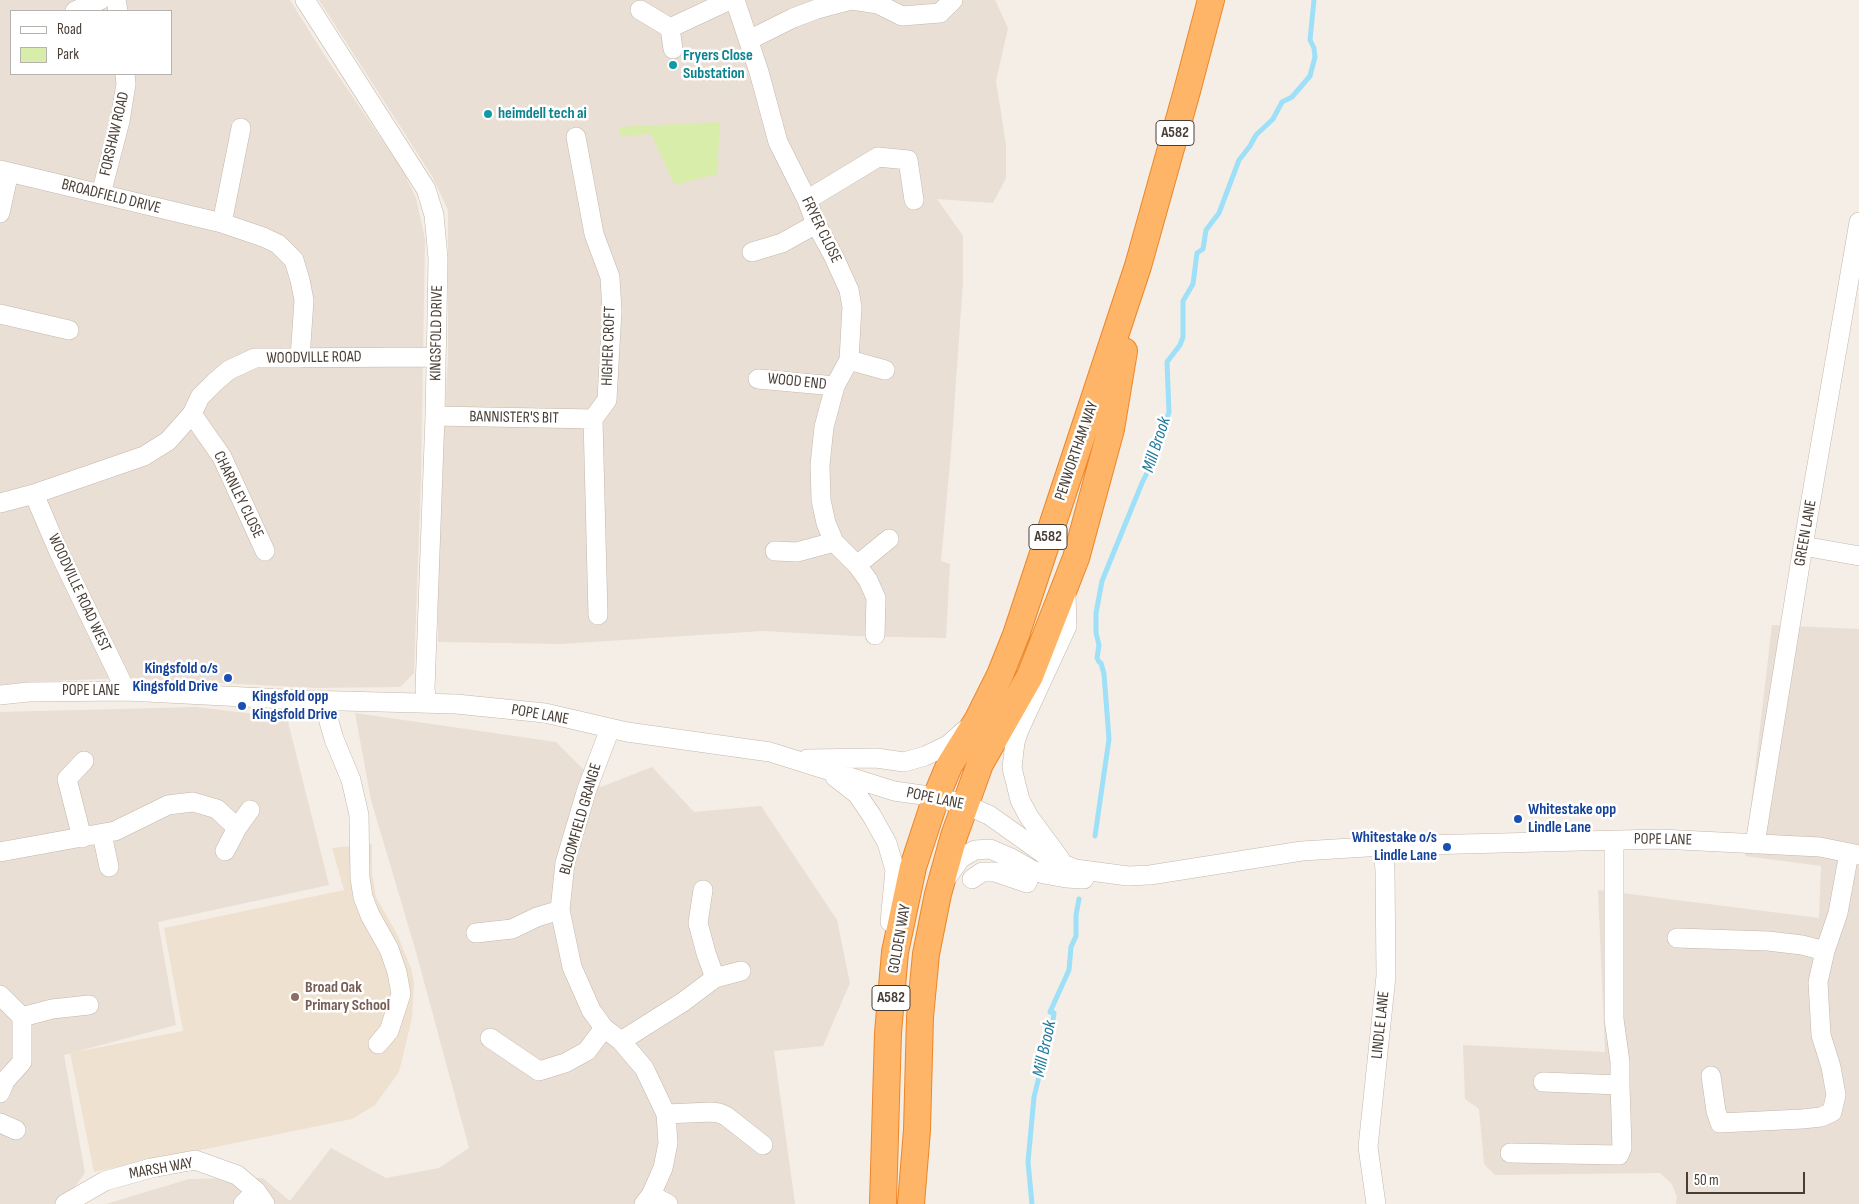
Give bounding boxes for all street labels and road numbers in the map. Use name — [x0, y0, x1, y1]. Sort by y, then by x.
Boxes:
street label: FORSHAW ROAD — [96, 90, 134, 178]
road number: A582 — [1156, 120, 1194, 146]
street label: BROADFIELD DRIVE — [59, 175, 163, 219]
street label: FRYER CLOSE — [797, 194, 845, 266]
street label: KINGSFOLD DRIVE — [427, 285, 447, 381]
street label: HIGHER CROFT — [598, 306, 620, 386]
street label: WOODVILLE ROAD — [266, 348, 362, 368]
street label: WOOD END — [767, 369, 827, 395]
street label: PENWORTHAM WAY — [1051, 399, 1103, 503]
street label: BANNISTER'S BIT — [469, 408, 559, 428]
street label: CHARNLEY CLOSE — [209, 448, 267, 542]
street label: GREEN LANE — [1791, 498, 1821, 568]
road number: A582 — [1029, 524, 1067, 550]
street label: WOODVILLE ROAD WEST — [43, 531, 115, 655]
street label: POPE LANE — [62, 681, 120, 701]
street label: POPE LANE — [510, 700, 570, 730]
street label: BLOOMFIELD GRANGE — [556, 761, 606, 877]
street label: POPE LANE — [905, 784, 965, 814]
street label: POPE LANE — [1634, 830, 1692, 850]
street label: GOLDEN WAY — [884, 903, 916, 975]
road number: A582 — [872, 986, 910, 1010]
street label: LINDLE LANE — [1368, 990, 1394, 1060]
street label: MARSH WAY — [128, 1154, 194, 1184]

